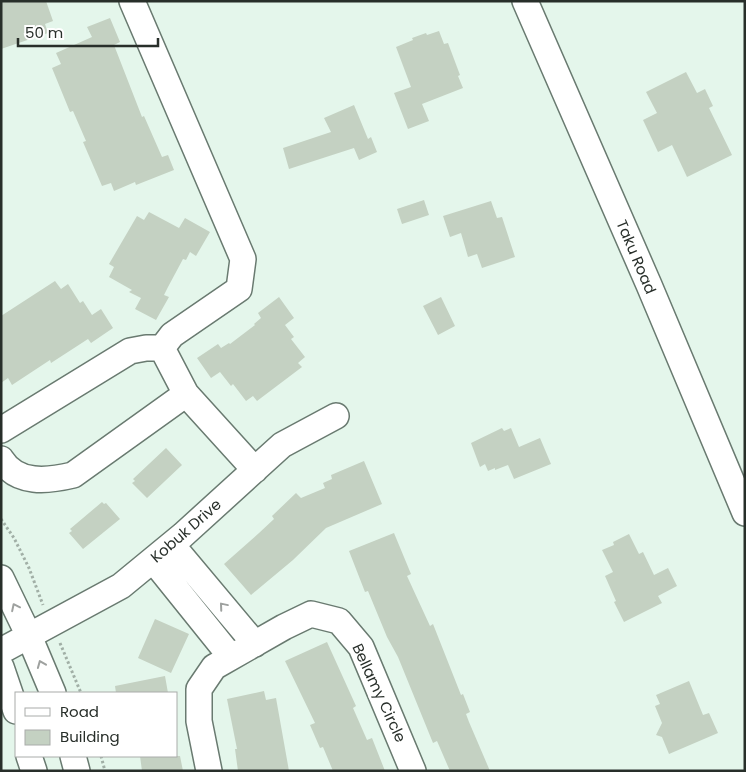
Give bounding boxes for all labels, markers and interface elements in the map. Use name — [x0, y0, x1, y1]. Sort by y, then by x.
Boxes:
scale bar — [18, 15, 158, 47]
text: 50 m — [25, 22, 63, 43]
street label: Taku Road — [611, 217, 661, 297]
street label: Kobuk Drive — [146, 494, 226, 567]
one-way arrow — [11, 603, 22, 612]
one-way arrow — [220, 603, 229, 612]
street label: Bellamy Circle — [347, 640, 412, 746]
one-way arrow — [37, 660, 47, 669]
legend — [15, 692, 178, 757]
text: Road — [60, 701, 99, 722]
text: Building — [60, 726, 120, 747]

